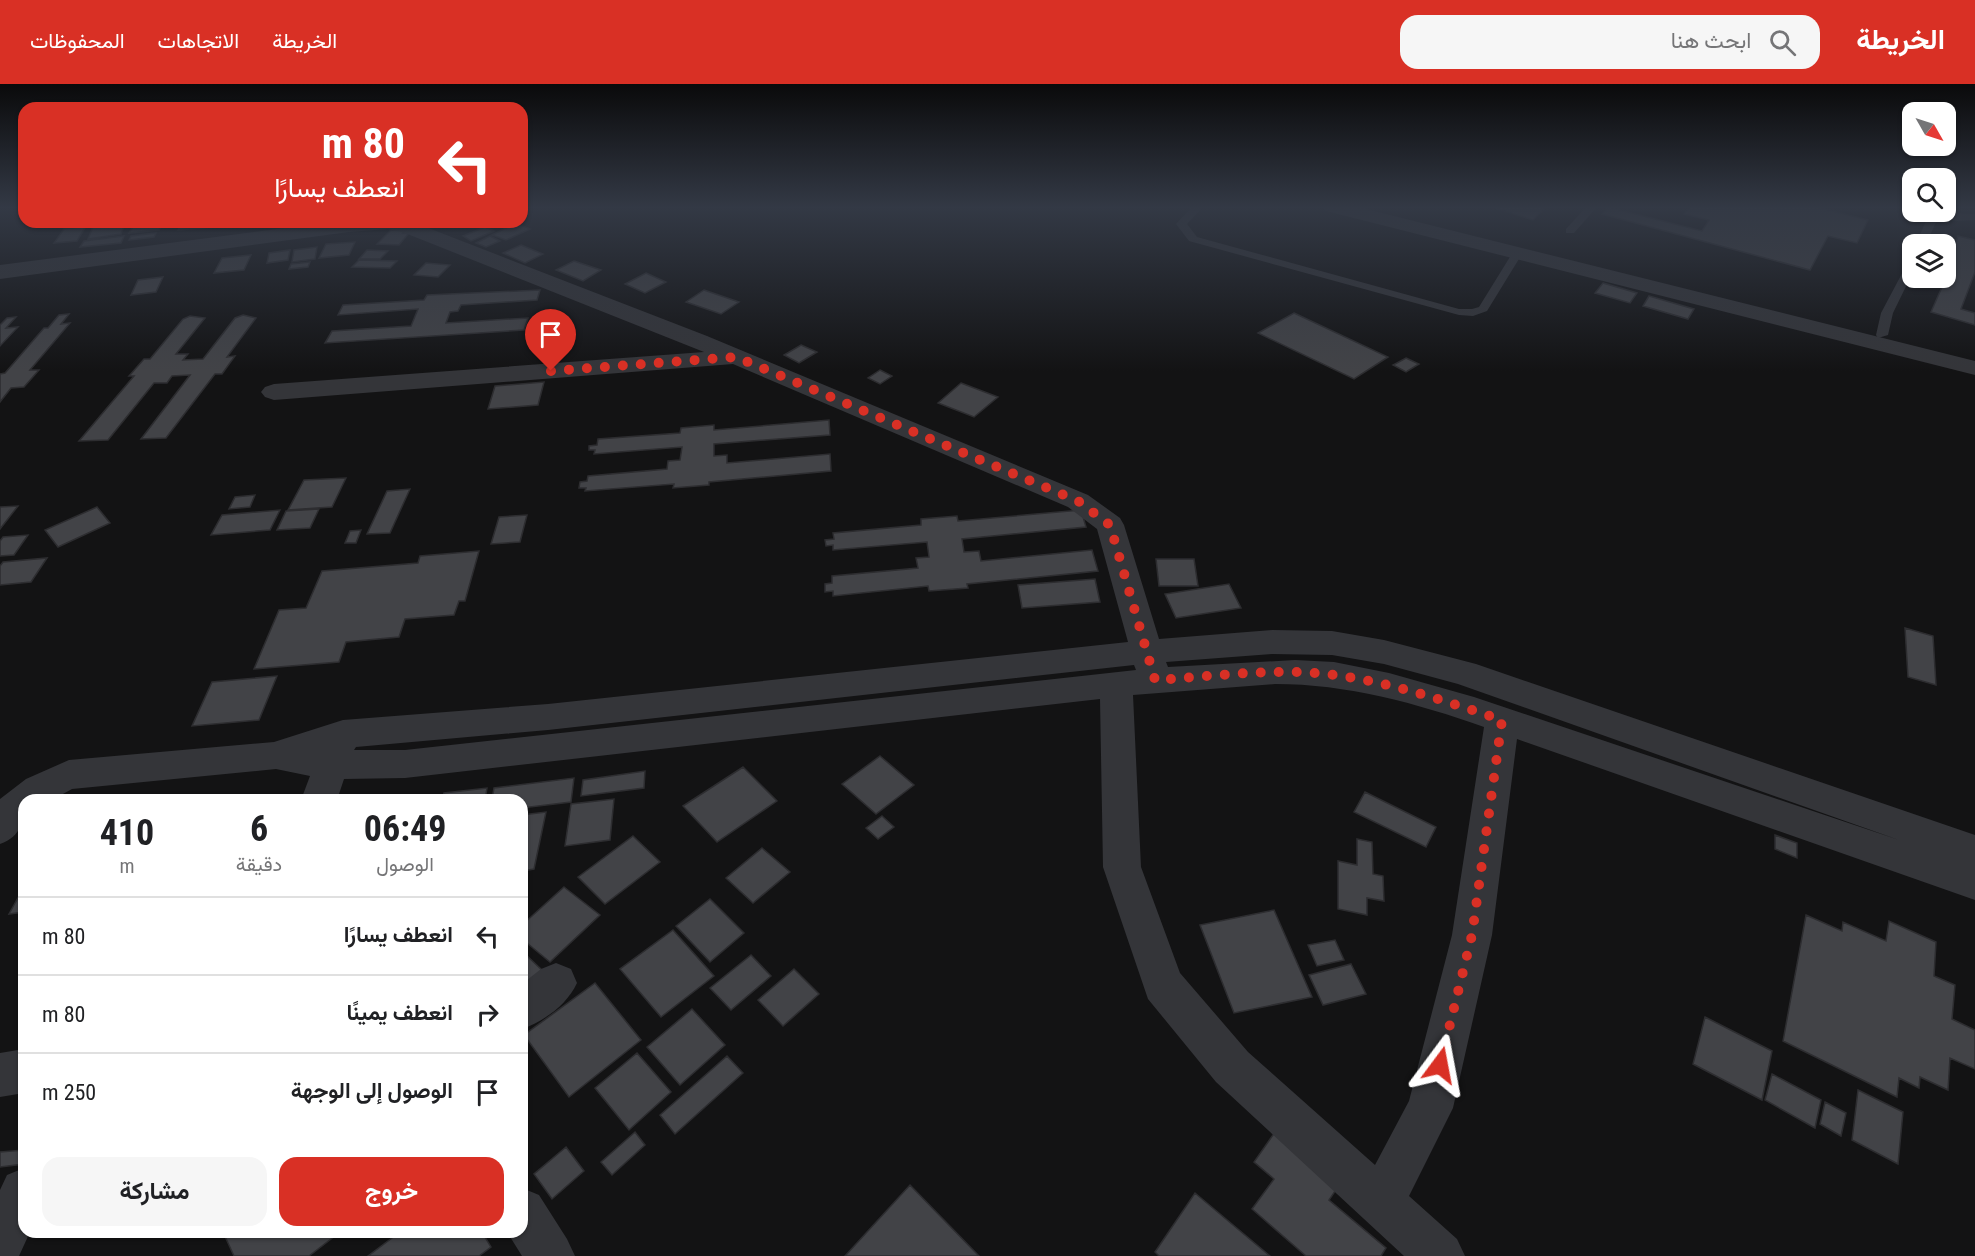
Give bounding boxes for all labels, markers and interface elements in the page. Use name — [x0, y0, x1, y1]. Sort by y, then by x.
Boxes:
search box — [1400, 15, 1820, 69]
text: الخريطة — [1856, 23, 1945, 56]
icon: search — [1766, 26, 1799, 59]
text: ابحث هنا — [1671, 28, 1751, 53]
text: المحفوظات — [30, 29, 125, 53]
text: الاتجاهات — [158, 29, 239, 53]
text: الخريطة — [272, 29, 337, 53]
north arrow — [1902, 102, 1956, 156]
map controls — [1902, 102, 1956, 288]
text: 80 m — [322, 119, 405, 168]
icon: left — [426, 126, 504, 204]
button: search — [1902, 168, 1956, 222]
text: انعطف يسارًا — [274, 172, 405, 204]
button: layers — [1902, 234, 1956, 288]
pin — [525, 309, 576, 371]
icon: arrive — [534, 318, 567, 351]
text: 6 — [250, 808, 268, 850]
text: 06:49 — [364, 808, 446, 850]
text: 410 — [100, 812, 154, 854]
text: دقيقة — [236, 852, 282, 876]
text: الوصول — [376, 852, 434, 876]
text: m — [119, 854, 134, 878]
icon: left — [471, 920, 504, 953]
text: انعطف يسارًا — [344, 922, 453, 947]
text: 80 m — [42, 924, 85, 949]
icon: right — [471, 998, 504, 1031]
text: انعطف يمينًا — [347, 1000, 453, 1025]
text: 80 m — [42, 1002, 85, 1027]
position arrow — [1408, 1033, 1472, 1097]
icon: arrive — [471, 1076, 504, 1109]
text: الوصول إلى الوجهة — [291, 1078, 453, 1103]
text: 250 m — [42, 1080, 96, 1105]
button: مشاركة — [42, 1157, 267, 1226]
button: خروج — [279, 1157, 504, 1226]

